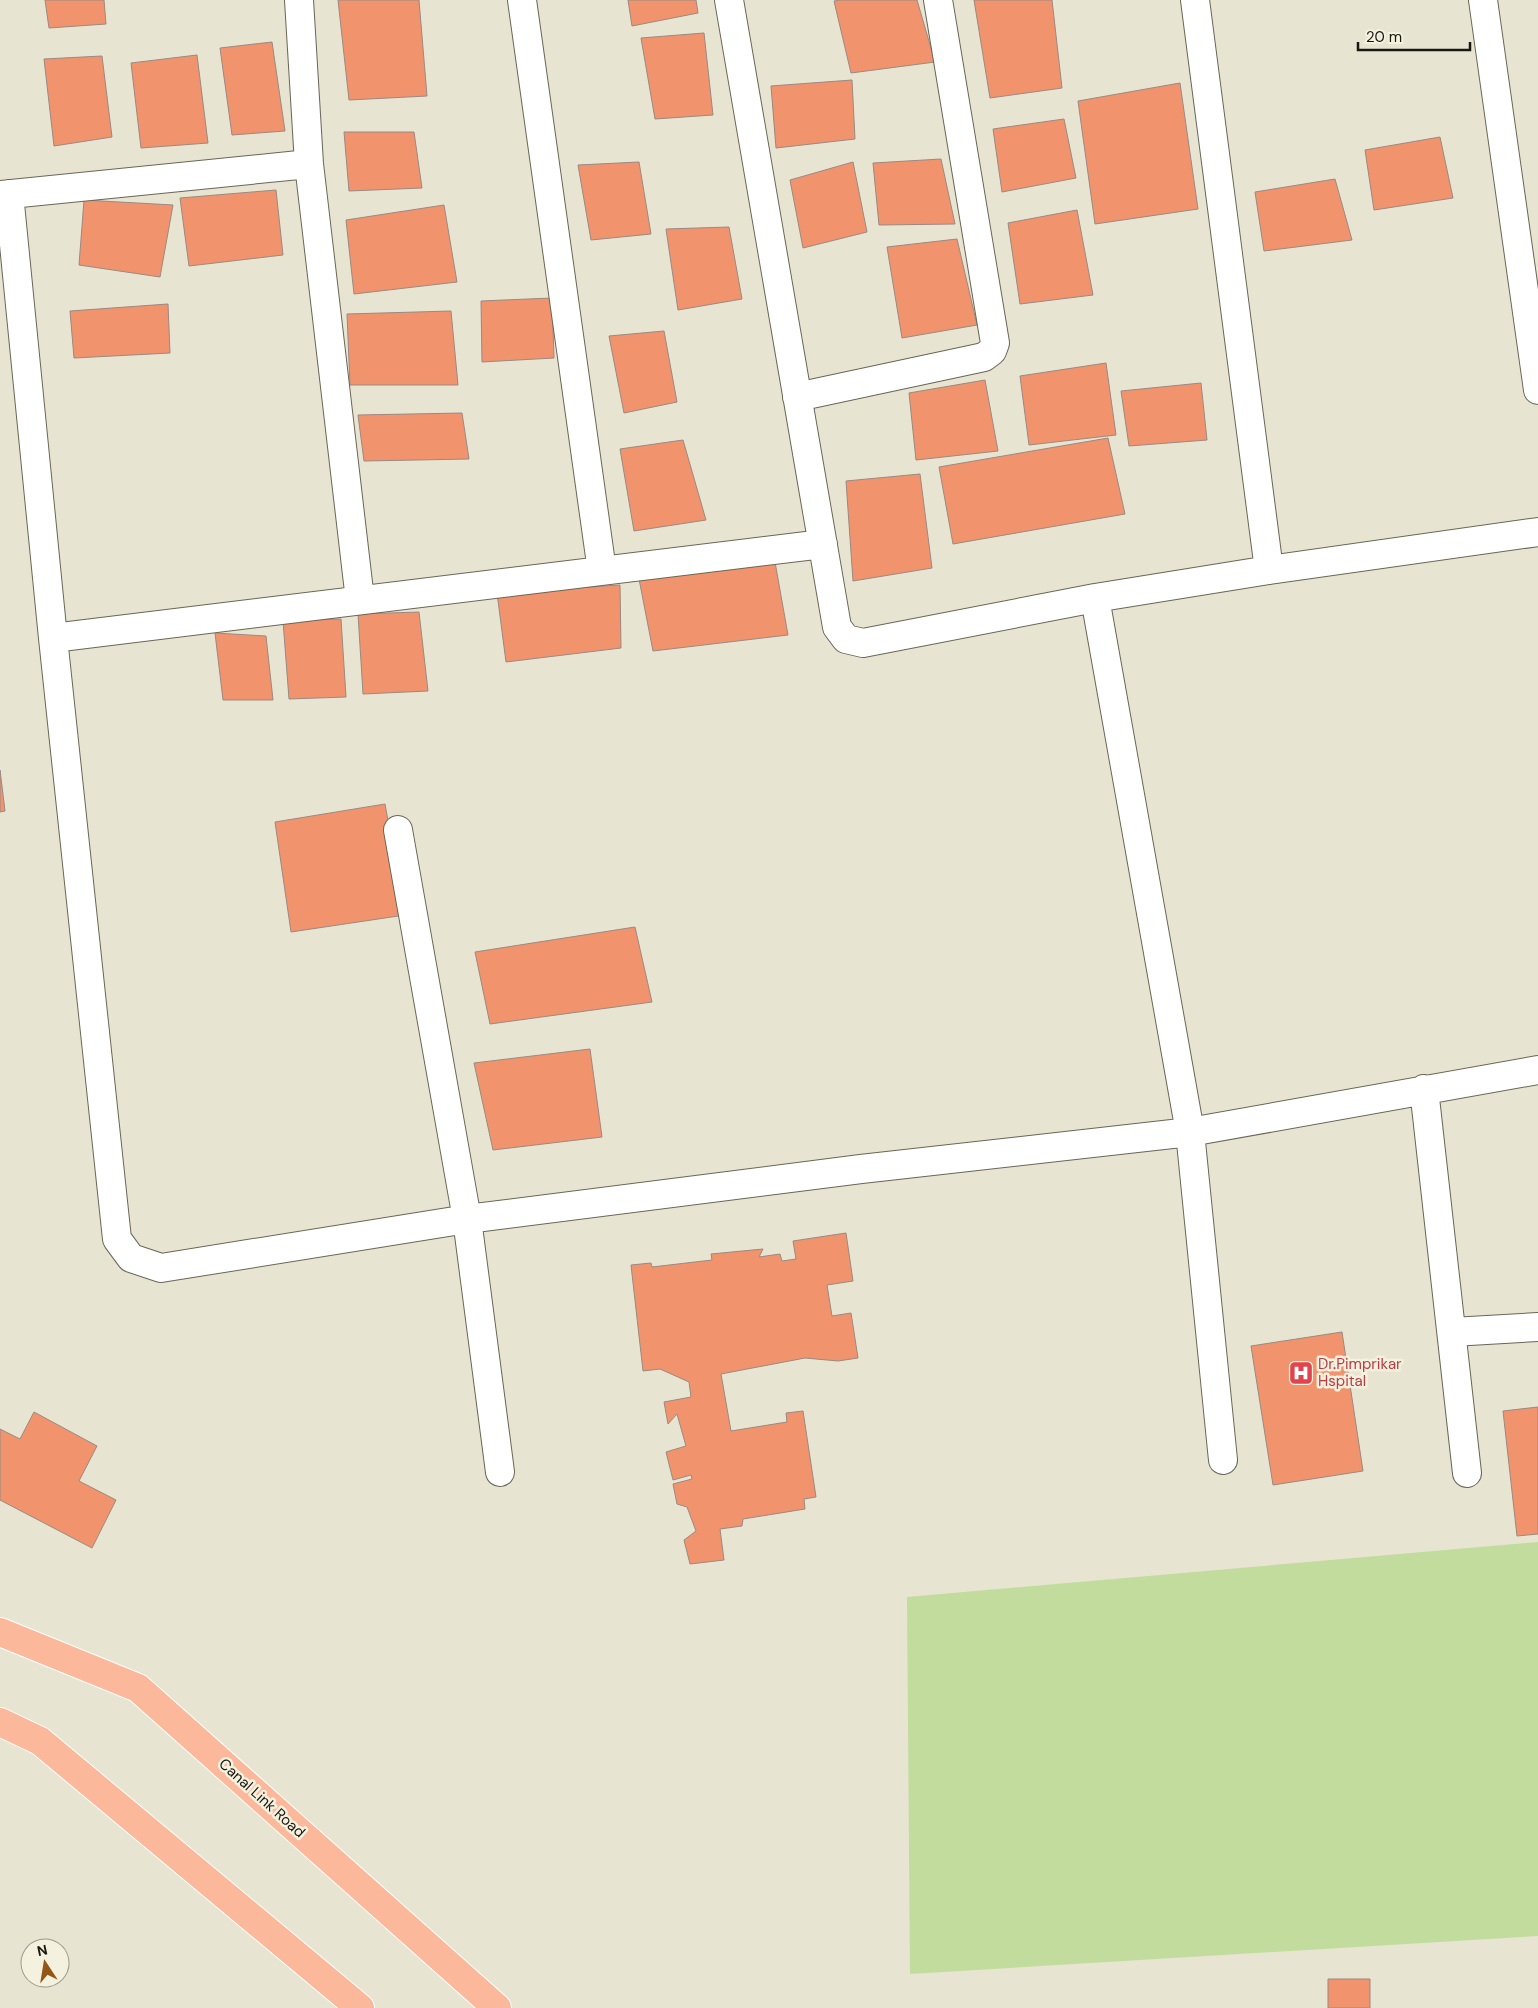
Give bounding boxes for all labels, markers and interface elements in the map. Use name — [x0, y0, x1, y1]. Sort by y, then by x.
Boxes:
scale bar — [1358, 20, 1470, 52]
text: 20 m — [1366, 27, 1402, 47]
place label: Dr.Pimprikar Hspital — [1318, 1354, 1402, 1391]
hospital icon: Dr.Pimprikar Hspital — [1288, 1360, 1314, 1386]
street label: Canal Link Road — [215, 1754, 309, 1842]
north arrow — [20, 1938, 70, 1988]
text: N — [35, 1940, 49, 1960]

